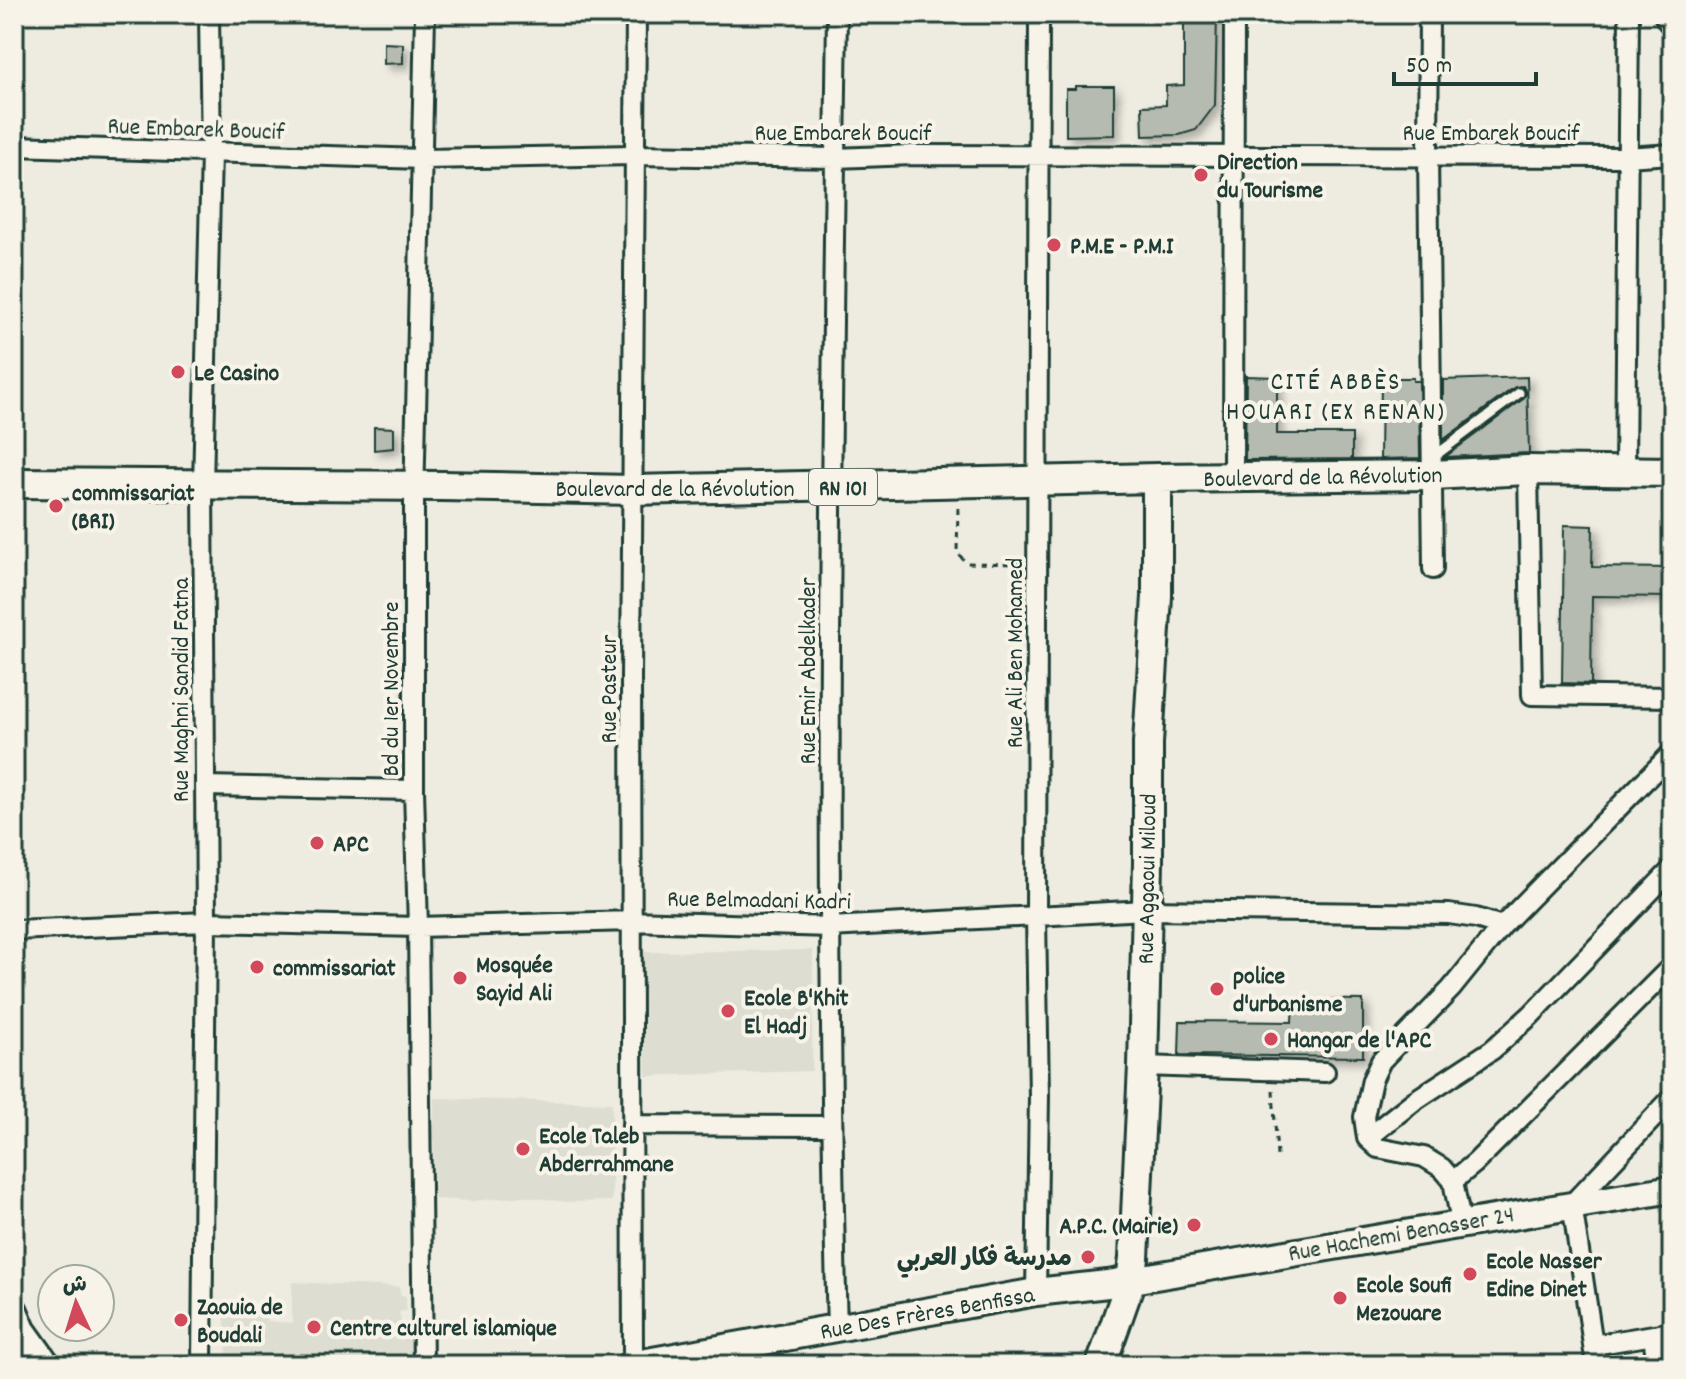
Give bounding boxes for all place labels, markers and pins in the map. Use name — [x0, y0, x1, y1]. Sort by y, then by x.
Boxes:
place label: Direction du Tourisme — [1217, 147, 1323, 209]
marker: Direction du Tourisme — [1192, 166, 1210, 184]
place label: P.M.E - P.M.I — [1070, 231, 1174, 265]
marker: P.M.E - P.M.I — [1045, 236, 1063, 254]
place label: Le Casino — [194, 358, 280, 392]
marker: Le Casino — [169, 363, 187, 381]
place label: commissariat (BRI) — [72, 478, 195, 540]
marker: commissariat (BRI) — [47, 497, 65, 515]
place label: APC — [333, 829, 369, 863]
marker: APC — [308, 834, 326, 852]
place label: Mosquée Sayid Ali — [476, 950, 553, 1012]
place label: commissariat — [273, 953, 396, 987]
marker: commissariat — [248, 958, 266, 976]
place label: police d'urbanisme — [1233, 961, 1343, 1023]
marker: Mosquée Sayid Ali — [451, 969, 469, 987]
marker: police d'urbanisme — [1208, 980, 1226, 998]
place label: Ecole B'Khit El Hadj — [744, 983, 849, 1045]
marker: Ecole B'Khit El Hadj — [719, 1002, 737, 1020]
place label: Hangar de l'APC — [1287, 1025, 1432, 1059]
marker: Hangar de l'APC — [1262, 1030, 1280, 1048]
place label: Ecole Taleb Abderrahmane — [539, 1121, 674, 1183]
marker: Ecole Taleb Abderrahmane — [514, 1140, 532, 1158]
place label: A.P.C. (Mairie) — [1059, 1211, 1178, 1245]
marker: A.P.C. (Mairie) — [1185, 1216, 1203, 1234]
place label: مدرسة فكار العربي — [897, 1243, 1072, 1278]
place label: Ecole Nasser Edine Dinet — [1486, 1246, 1603, 1308]
marker: مدرسة فكار العربي — [1079, 1248, 1097, 1266]
marker: Ecole Nasser Edine Dinet — [1461, 1265, 1479, 1283]
place label: Ecole Soufi Mezouare — [1356, 1270, 1452, 1332]
marker: Ecole Soufi Mezouare — [1331, 1289, 1349, 1307]
place label: Zaouia de Boudali — [197, 1292, 283, 1354]
marker: Zaouia de Boudali — [172, 1311, 190, 1329]
place label: Centre culturel islamique — [330, 1313, 557, 1347]
marker: Centre culturel islamique — [305, 1318, 323, 1336]

